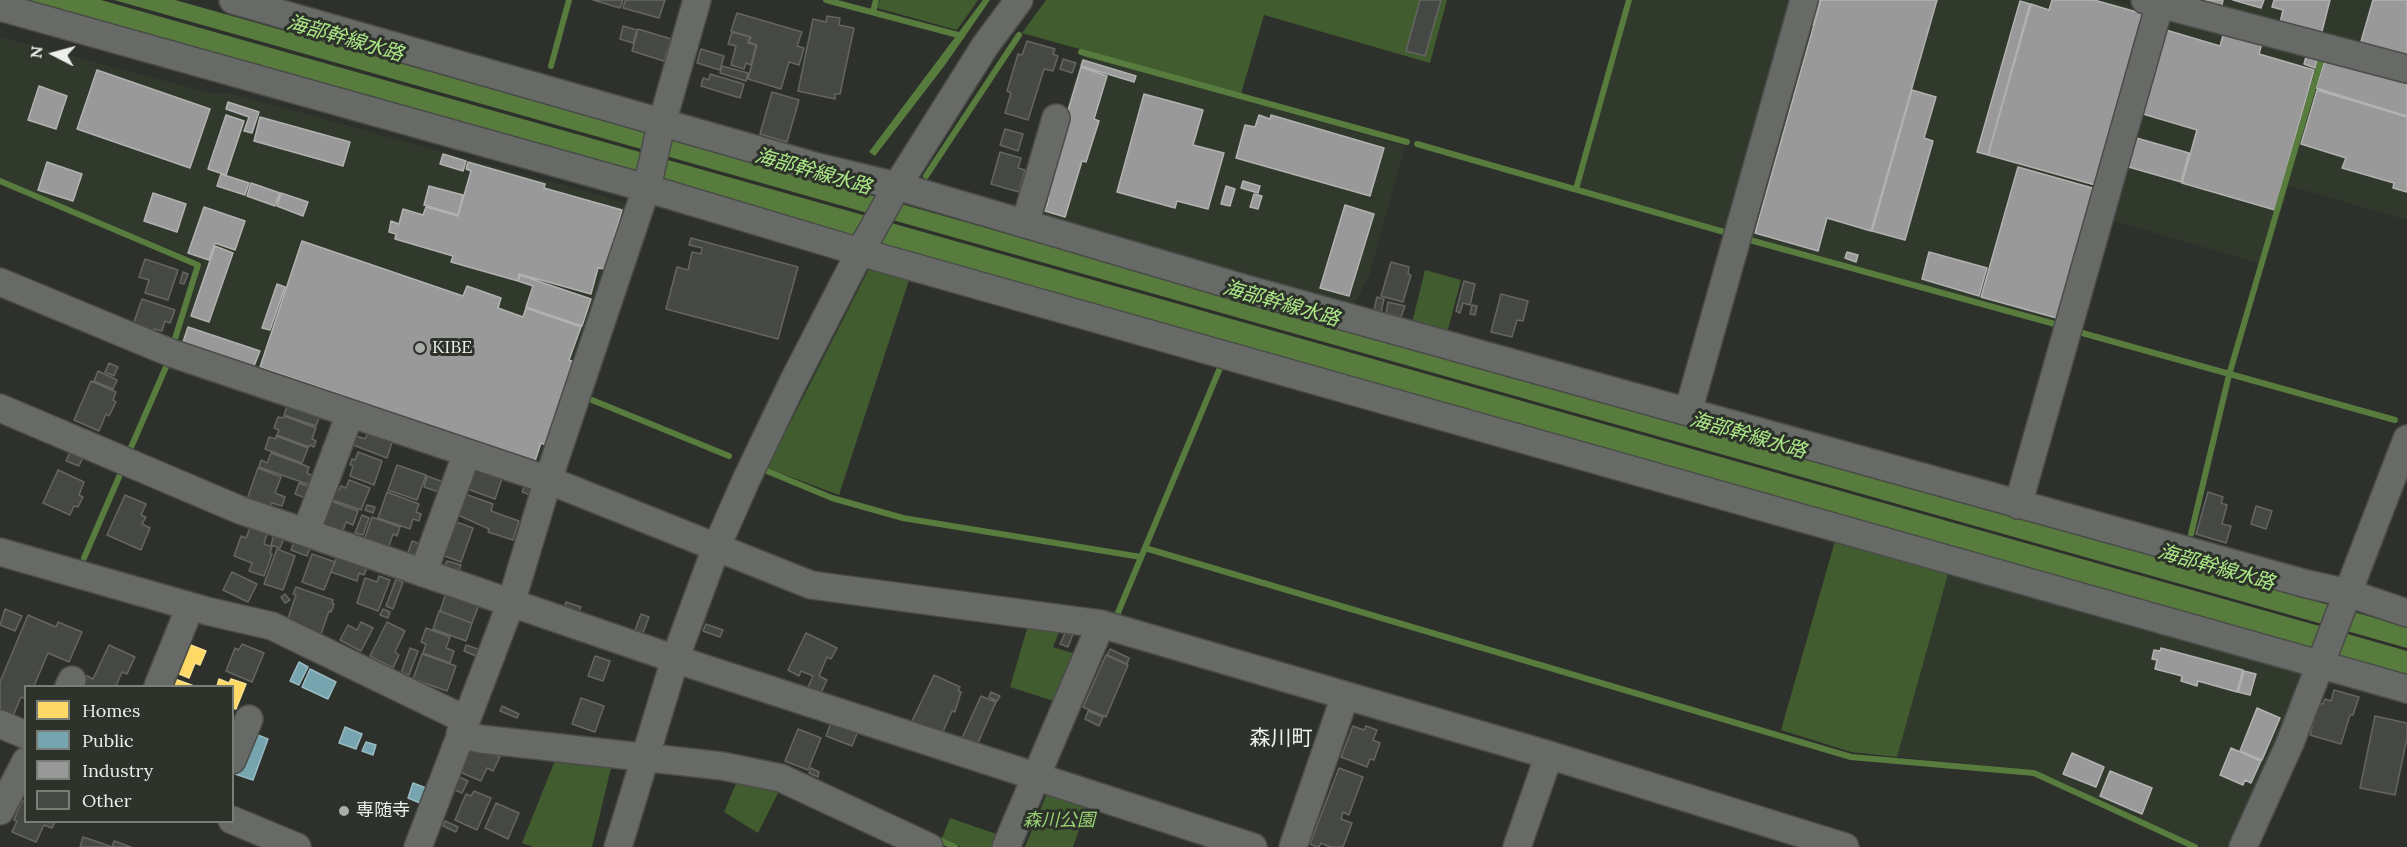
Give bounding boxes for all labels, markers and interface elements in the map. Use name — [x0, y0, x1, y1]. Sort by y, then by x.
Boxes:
water label: 海部幹線水路 — [284, 11, 406, 67]
north arrow — [24, 24, 84, 84]
text: N — [26, 45, 47, 59]
water label: 海部幹線水路 — [752, 144, 874, 200]
water label: 海部幹線水路 — [1220, 276, 1342, 332]
place label: KIBE — [432, 337, 473, 359]
marker: KIBE — [413, 341, 427, 355]
water label: 海部幹線水路 — [1687, 408, 1809, 464]
water label: 海部幹線水路 — [2155, 540, 2277, 596]
legend — [24, 685, 234, 823]
text: Homes — [82, 699, 140, 722]
district label: 森川町 — [1250, 726, 1312, 752]
text: Public — [82, 729, 134, 752]
text: Industry — [82, 759, 153, 782]
text: Other — [82, 789, 132, 812]
place label: 専随寺 — [356, 800, 410, 822]
marker: 専随寺 — [337, 804, 351, 818]
park label: 森川公園 — [1023, 810, 1095, 832]

